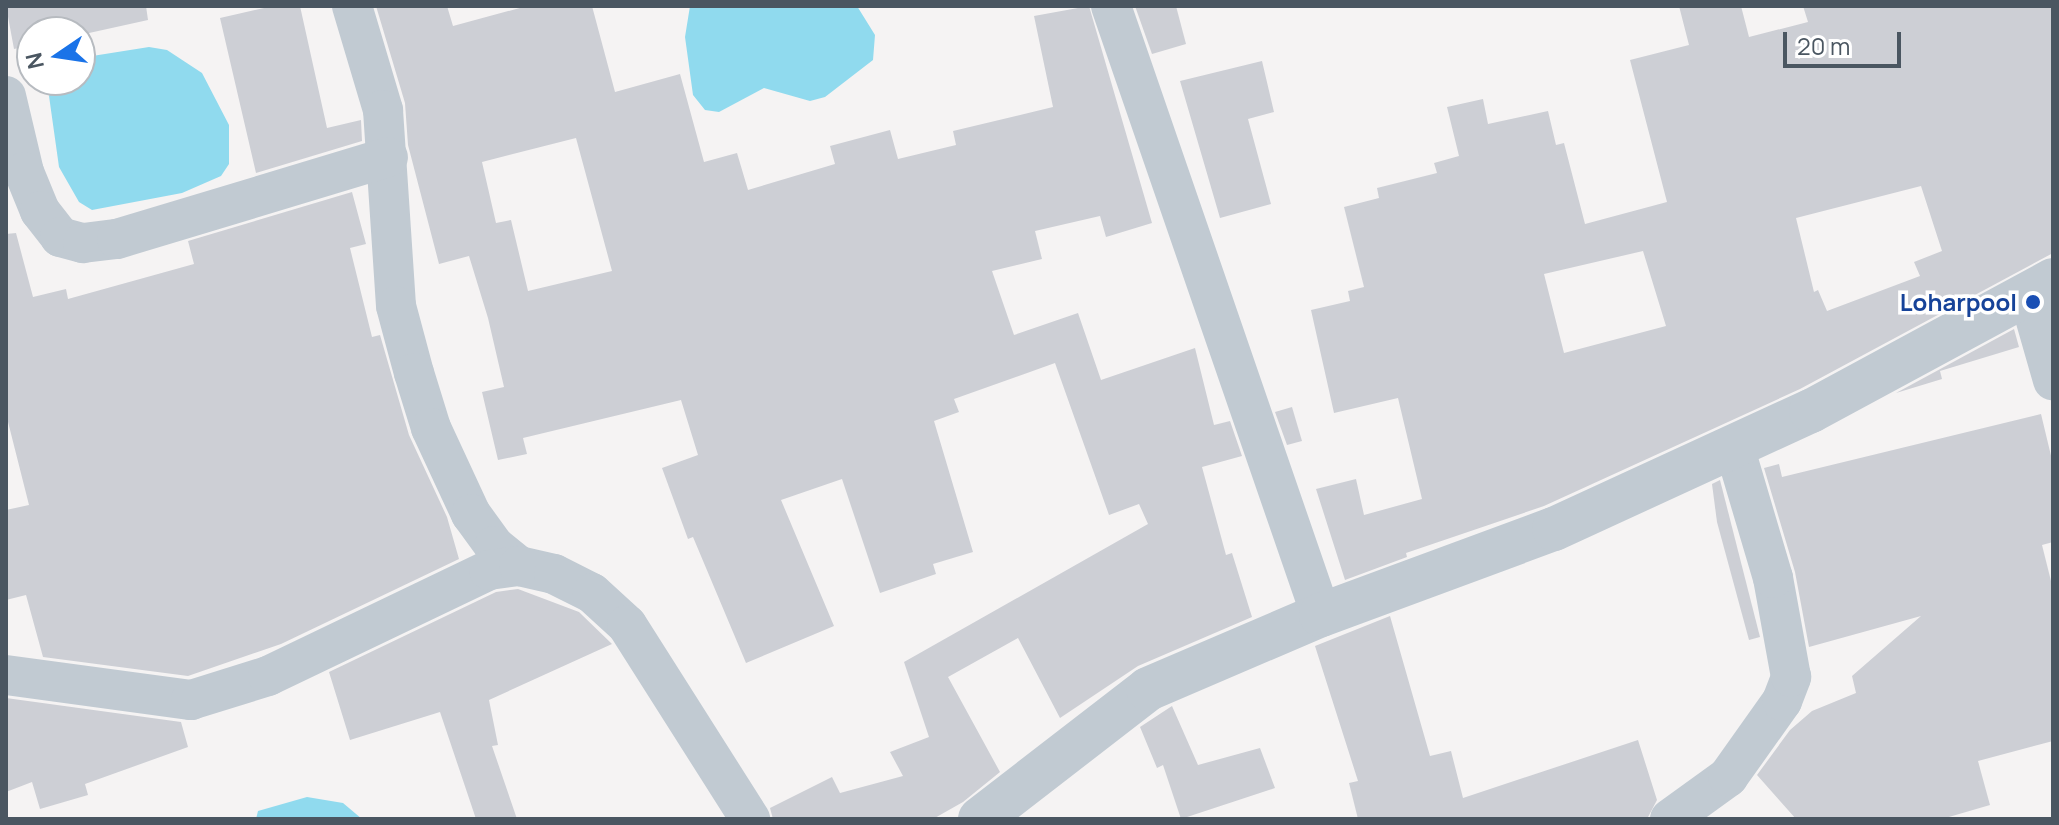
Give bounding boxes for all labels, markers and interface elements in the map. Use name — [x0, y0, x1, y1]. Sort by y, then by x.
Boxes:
north arrow — [16, 16, 96, 96]
scale bar — [1787, 16, 1905, 66]
text: 20 m — [1797, 29, 1850, 62]
text: N — [18, 50, 51, 72]
place label: Loharpool — [1900, 288, 2017, 316]
marker: Loharpool — [2024, 293, 2042, 311]

